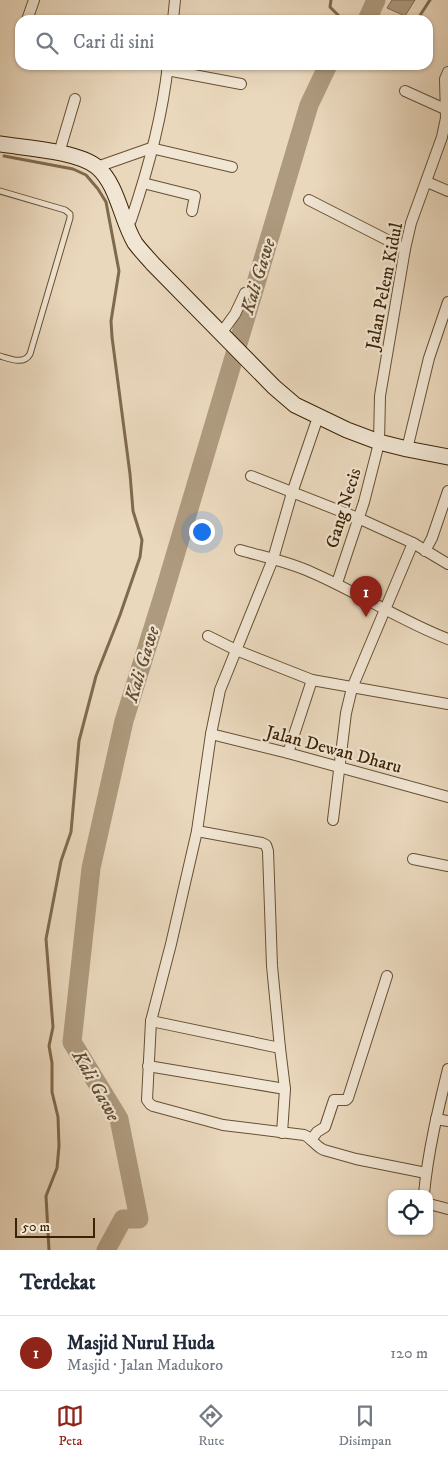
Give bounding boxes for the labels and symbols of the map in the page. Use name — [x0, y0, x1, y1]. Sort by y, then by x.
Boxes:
street label: Jalan Pelem Kidul — [361, 220, 408, 354]
water label: Kali Gawe — [236, 235, 281, 318]
street label: Gang Necis — [321, 466, 367, 551]
your location — [189, 519, 215, 545]
pin: 1 — [350, 576, 382, 617]
water label: Kali Gawe — [120, 623, 165, 706]
street label: Jalan Dewan Dharu — [261, 721, 404, 779]
water label: Kali Gawe — [66, 1045, 125, 1126]
scale bar — [15, 1215, 95, 1238]

